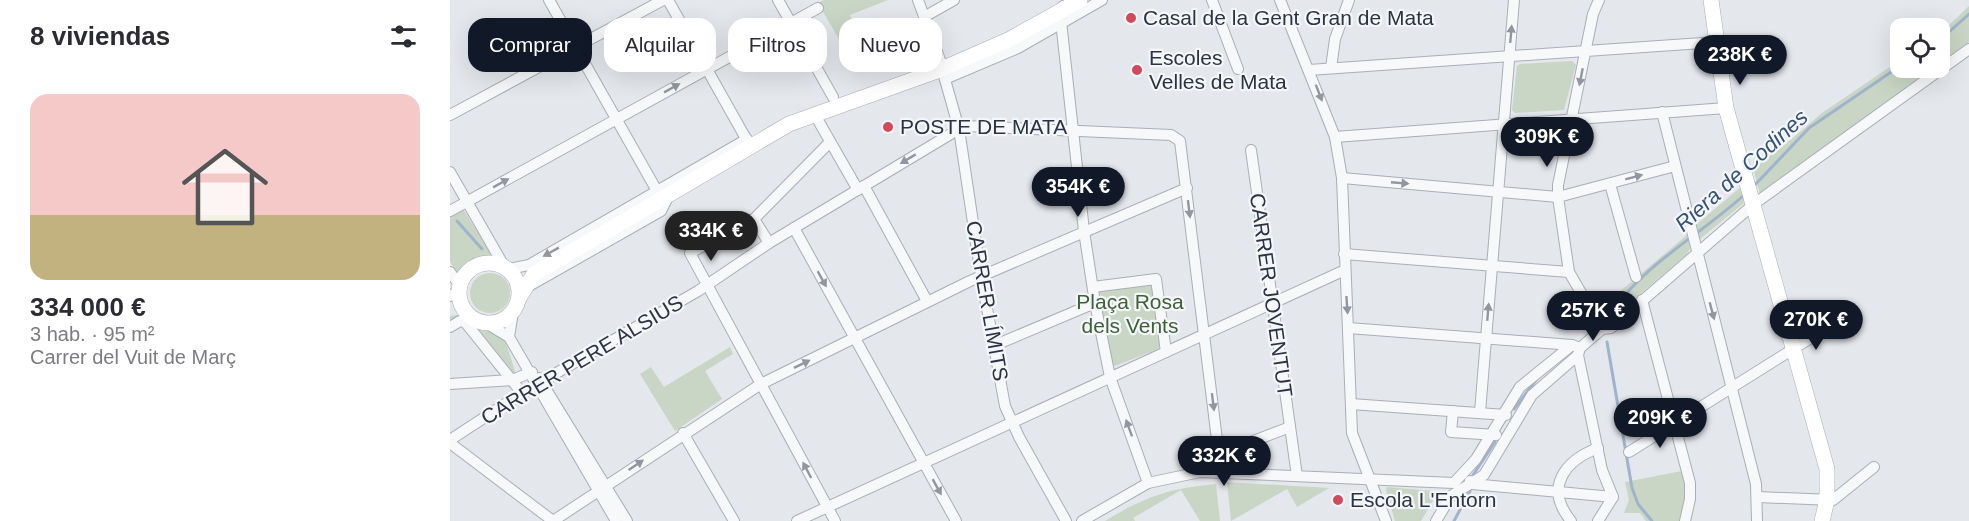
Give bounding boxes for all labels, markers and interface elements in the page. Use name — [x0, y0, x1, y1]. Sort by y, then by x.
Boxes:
place label: Casal de la Gent Gran de Mata — [1143, 6, 1434, 29]
marker: Casal de la Gent Gran de Mata — [1124, 11, 1138, 25]
chip: Comprar — [468, 18, 592, 72]
chip: Alquilar — [604, 18, 716, 72]
chip: Filtros — [728, 18, 827, 72]
chip: Nuevo — [839, 18, 942, 72]
map controls — [1890, 18, 1950, 78]
button: locate — [1890, 18, 1950, 78]
icon: filters — [387, 20, 420, 53]
text: 8 viviendas — [30, 21, 170, 51]
one-way arrow — [1506, 24, 1516, 43]
pin: 238K € — [1691, 35, 1789, 86]
text: 238K € — [1708, 43, 1772, 65]
place label: Escoles Velles de Mata — [1149, 46, 1287, 93]
marker: Escoles Velles de Mata — [1130, 63, 1144, 77]
one-way arrow — [1576, 68, 1585, 87]
one-way arrow — [664, 83, 681, 93]
one-way arrow — [1314, 84, 1324, 102]
water label: Riera de Codines — [1670, 104, 1813, 237]
place label: POSTE DE MATA — [900, 115, 1067, 138]
pin: 309K € — [1498, 117, 1596, 168]
marker: POSTE DE MATA — [881, 120, 895, 134]
text: 309K € — [1515, 125, 1579, 147]
icon: home — [171, 133, 279, 241]
one-way arrow — [900, 154, 916, 165]
pin: 354K € — [1029, 167, 1127, 218]
one-way arrow — [1625, 172, 1643, 182]
text: 354K € — [1046, 175, 1110, 197]
one-way arrow — [493, 178, 510, 188]
one-way arrow — [1390, 178, 1409, 188]
street label: CARRER JOVENTUT — [1246, 192, 1297, 398]
one-way arrow — [1185, 199, 1194, 218]
pin: 334K € — [662, 211, 760, 262]
text: 334K € — [679, 219, 743, 241]
street label: CARRER LÍMITS — [962, 219, 1013, 383]
one-way arrow — [542, 247, 559, 257]
one-way arrow — [817, 271, 827, 288]
street label: CARRER PERE ALSIUS — [477, 290, 687, 429]
park label: Plaça Rosa dels Vents — [1076, 290, 1184, 337]
pin: 257K € — [1544, 291, 1642, 342]
text: 334 000 € — [30, 292, 146, 322]
one-way arrow — [1342, 296, 1351, 315]
text: 257K € — [1561, 299, 1625, 321]
pin: 270K € — [1767, 300, 1865, 351]
one-way arrow — [1483, 302, 1492, 321]
one-way arrow — [1708, 302, 1717, 320]
text: 270K € — [1784, 308, 1848, 330]
text: 3 hab. · 95 m² — [30, 323, 155, 345]
text: Carrer del Vuit de Març — [30, 346, 236, 368]
one-way arrow — [794, 359, 811, 368]
one-way arrow — [1208, 393, 1217, 412]
pin: 209K € — [1611, 398, 1709, 449]
text: 209K € — [1628, 406, 1692, 428]
one-way arrow — [1123, 419, 1133, 437]
pin: 332K € — [1175, 436, 1273, 487]
text: 332K € — [1192, 444, 1256, 466]
one-way arrow — [628, 459, 644, 471]
one-way arrow — [802, 461, 812, 478]
one-way arrow — [932, 478, 942, 495]
place label: Escola L'Entorn — [1350, 488, 1496, 511]
marker: Escola L'Entorn — [1331, 493, 1345, 507]

